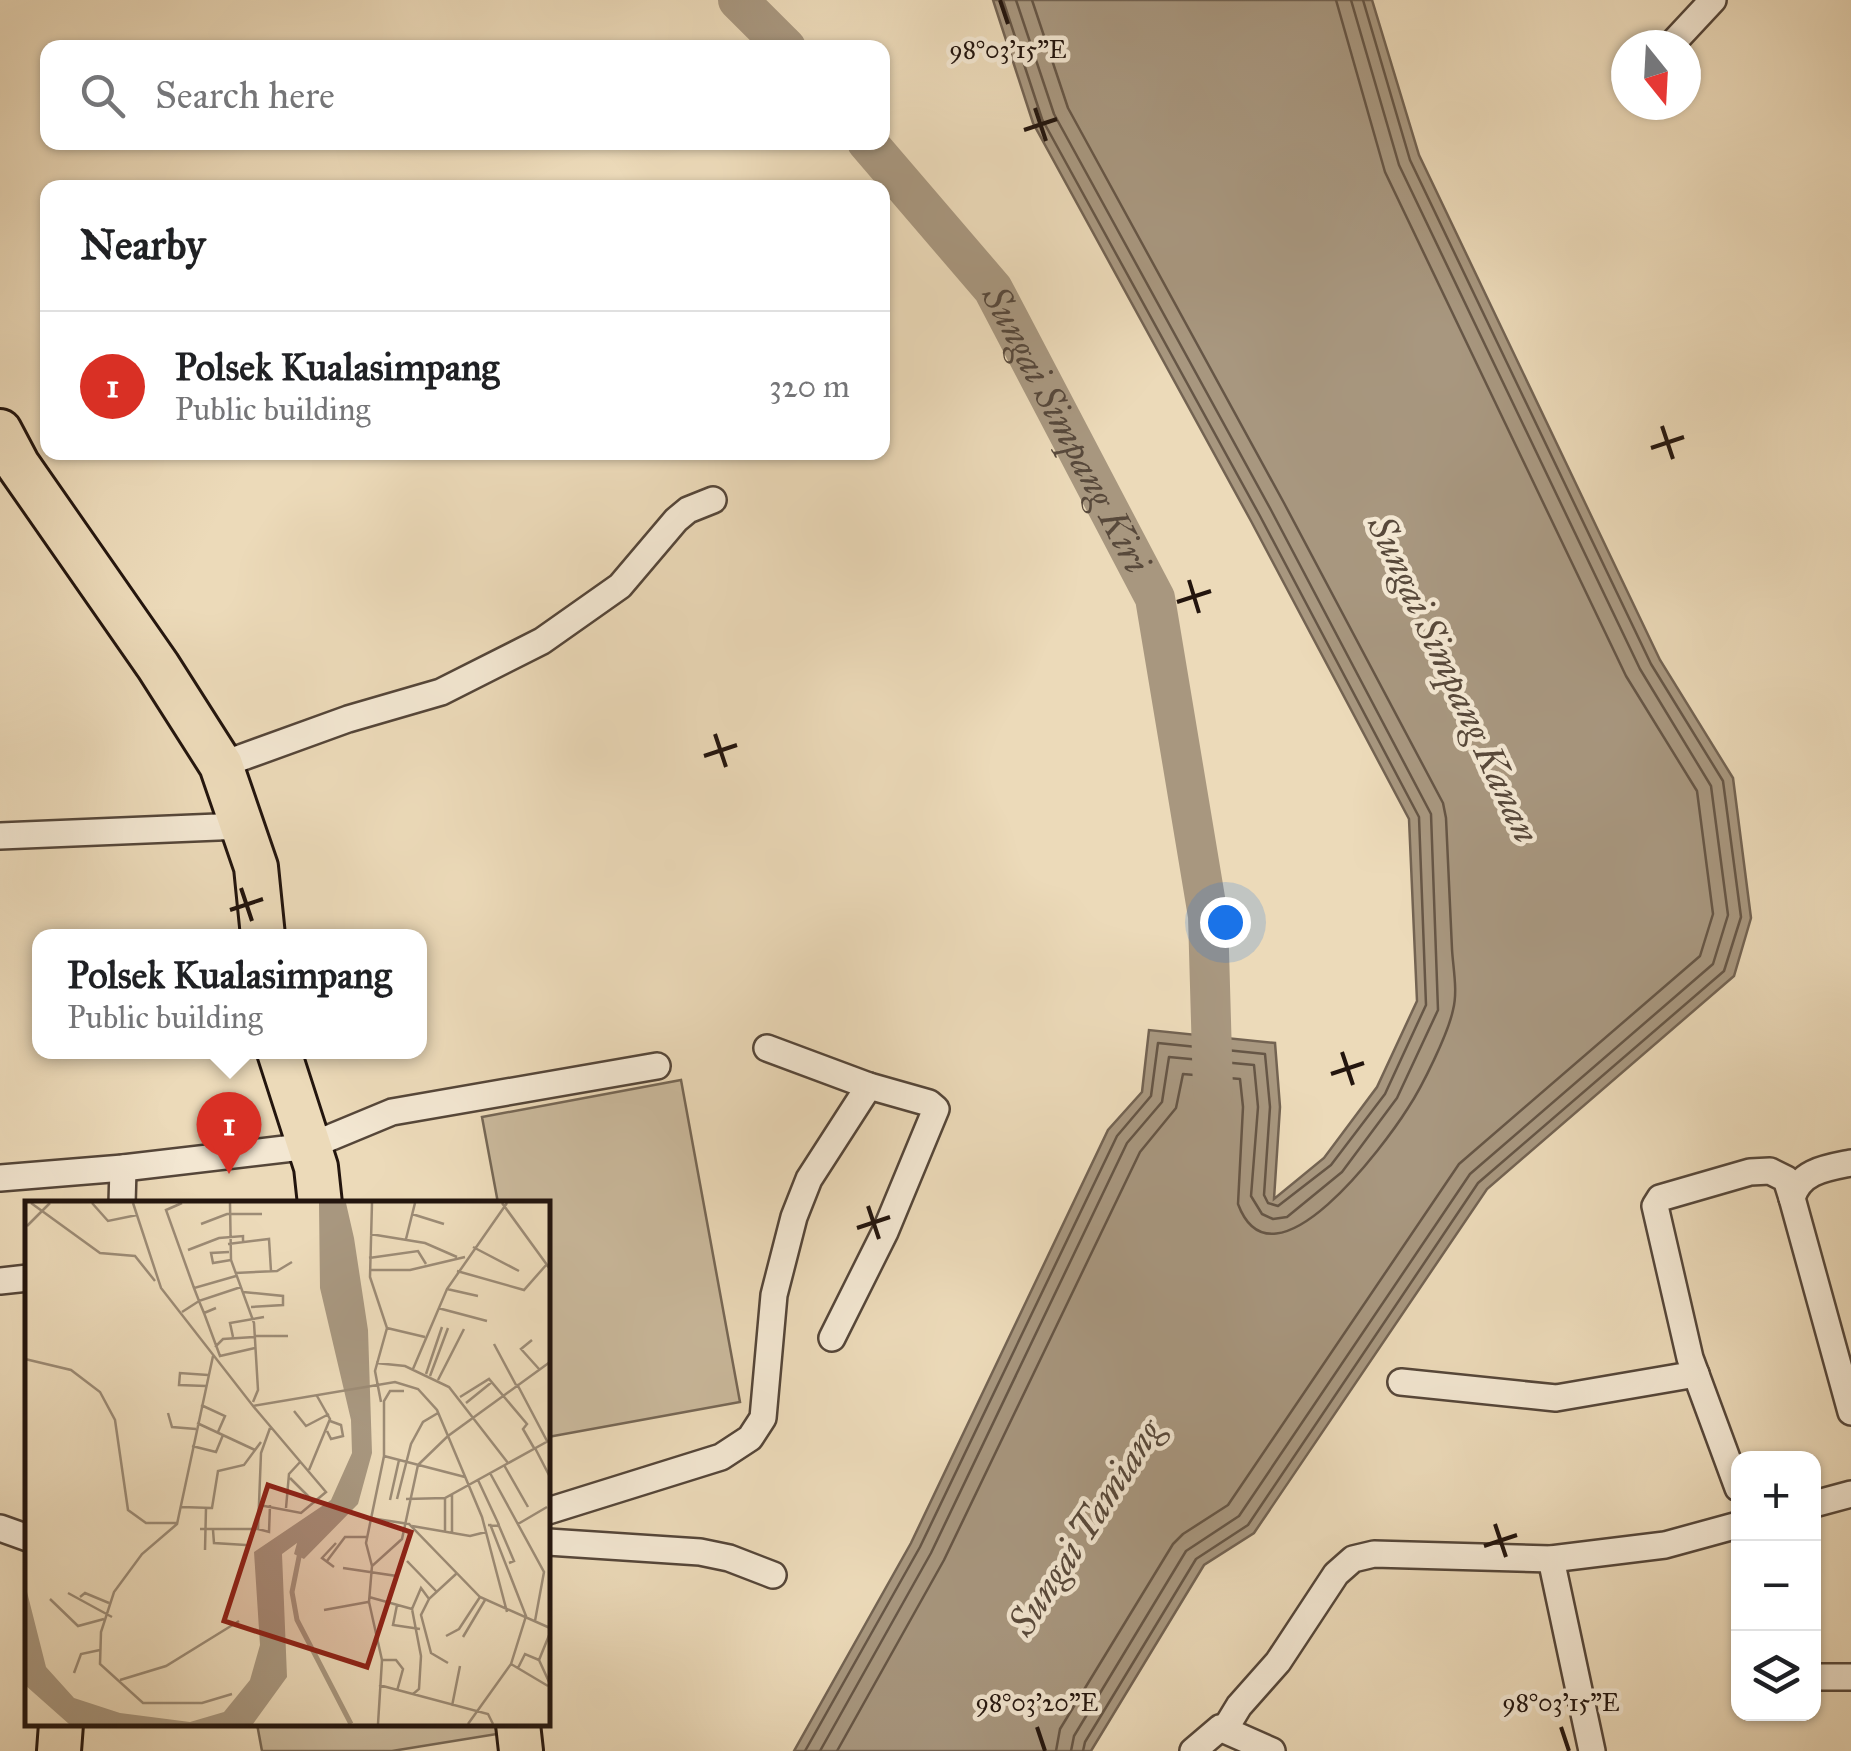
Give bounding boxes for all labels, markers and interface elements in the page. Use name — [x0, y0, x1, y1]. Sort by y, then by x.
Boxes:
north arrow — [1611, 30, 1701, 120]
text: 98°03'15"E — [949, 34, 1067, 65]
search box — [40, 40, 890, 150]
icon: search — [75, 68, 130, 123]
text: Search here — [155, 72, 335, 118]
text: Nearby — [80, 219, 205, 271]
water label: Sungai Simpang Kiri — [972, 277, 1161, 581]
text: Polsek Kualasimpang — [175, 344, 499, 390]
text: 1 — [106, 367, 119, 406]
text: 320 m — [769, 367, 850, 406]
text: Public building — [175, 390, 370, 429]
water label: Sungai Simpang Kanan — [1357, 507, 1550, 851]
your location — [1200, 897, 1251, 948]
popup — [32, 929, 427, 1059]
text: Polsek Kualasimpang — [67, 952, 392, 998]
text: Public building — [67, 998, 263, 1037]
pin: 1 — [196, 1092, 262, 1174]
inset map — [25, 1201, 550, 1726]
water label: Sungai Tamiang — [998, 1408, 1173, 1644]
map controls — [1731, 1451, 1821, 1721]
button: + — [1731, 1451, 1821, 1541]
button: − — [1731, 1541, 1821, 1631]
button: layers — [1731, 1631, 1821, 1721]
text: 98°03'20"E — [976, 1687, 1099, 1718]
text: 98°03'15"E — [1502, 1687, 1620, 1718]

